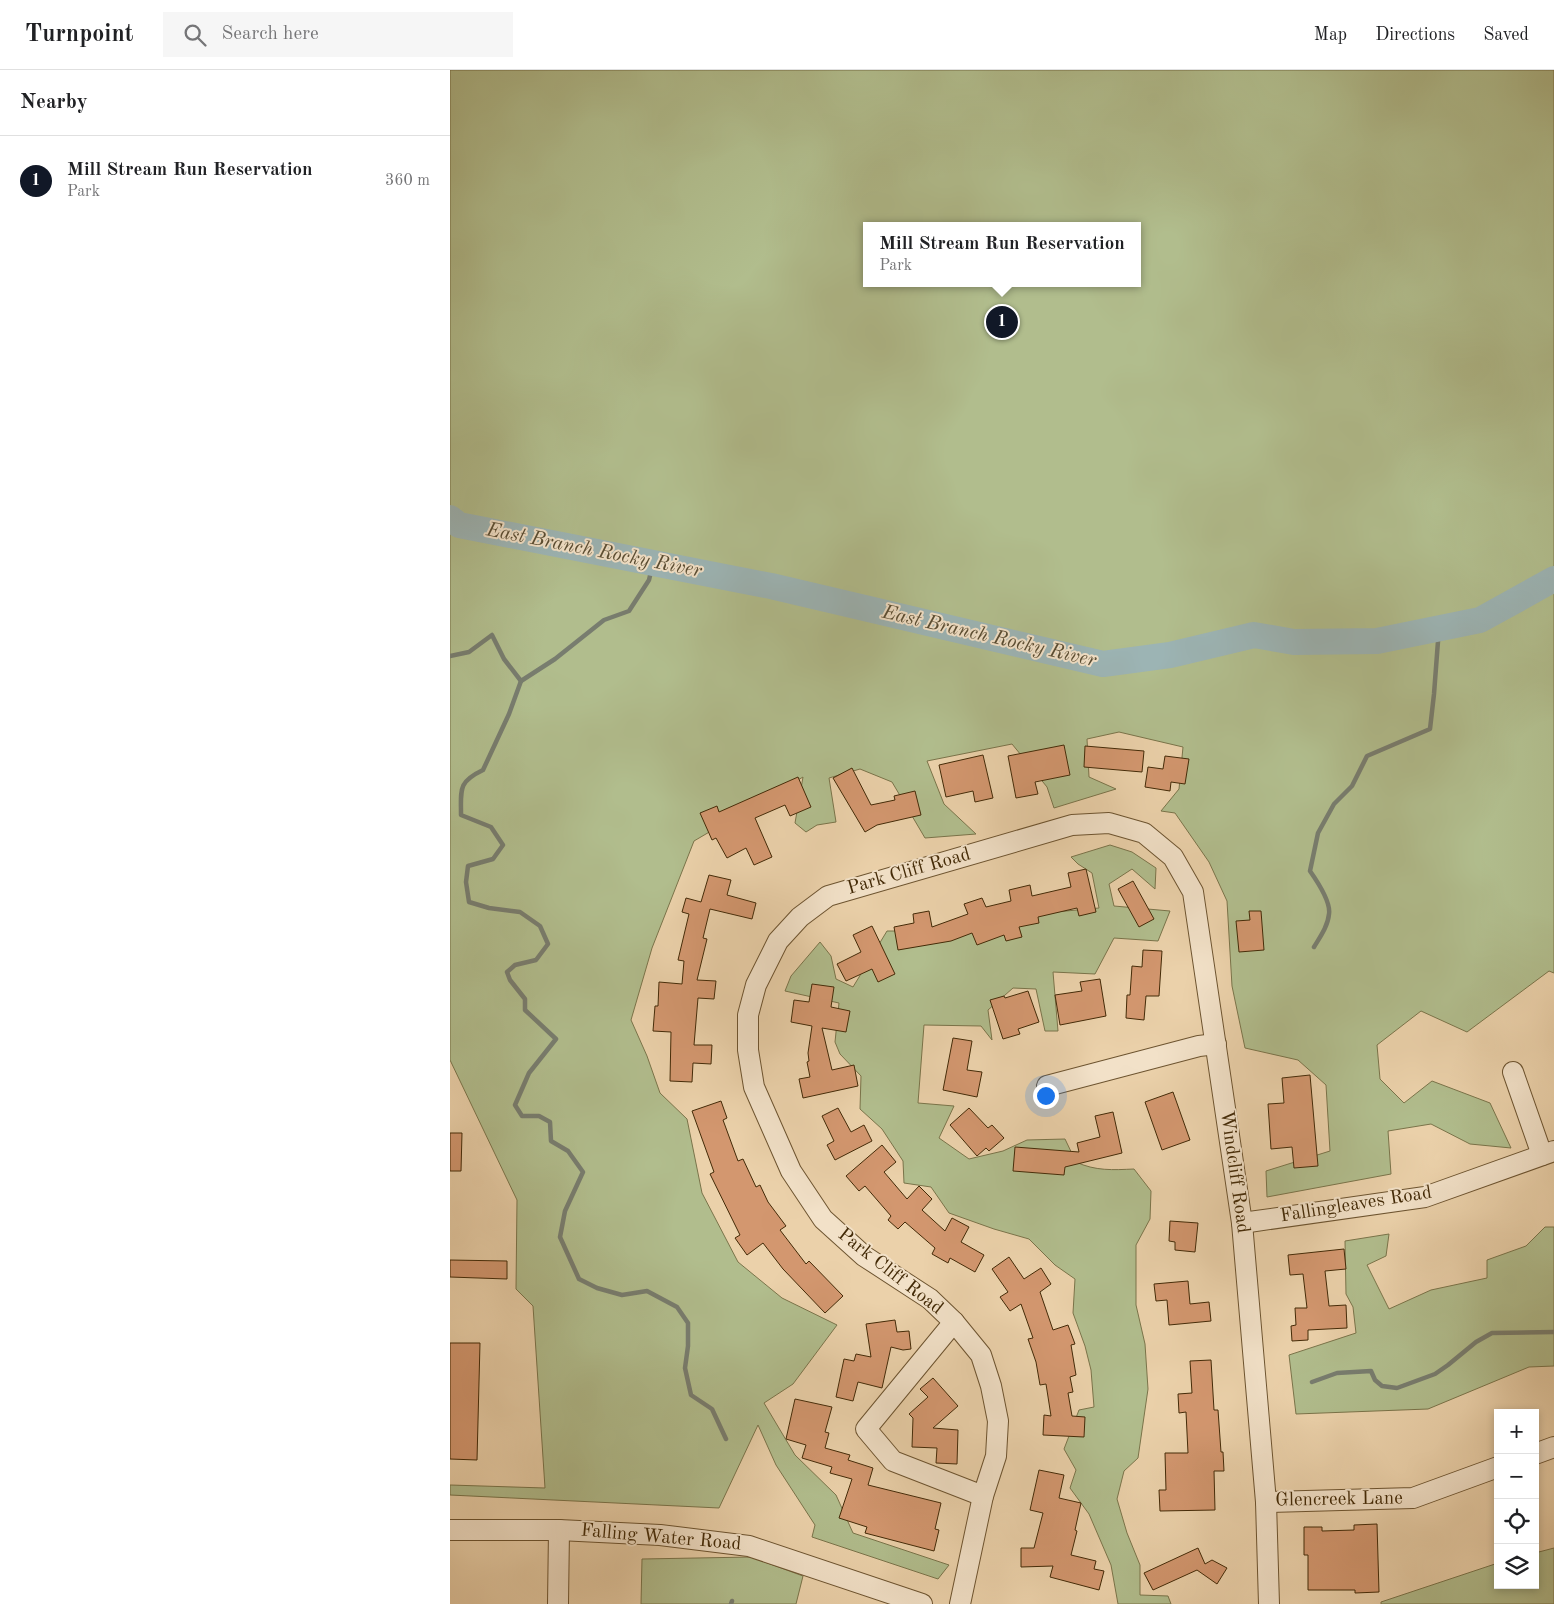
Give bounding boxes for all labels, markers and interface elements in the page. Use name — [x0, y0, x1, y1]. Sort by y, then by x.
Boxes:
search box — [163, 12, 513, 57]
icon: search — [181, 21, 209, 49]
text: Turnpoint — [25, 23, 133, 47]
text: Search here — [221, 25, 319, 44]
text: Map — [1314, 26, 1347, 44]
text: Directions — [1375, 26, 1455, 44]
text: Saved — [1483, 26, 1529, 44]
text: Nearby — [20, 92, 88, 113]
text: Mill Stream Run Reservation — [67, 161, 313, 180]
text: 1 — [31, 173, 41, 189]
text: 360 m — [385, 173, 430, 189]
text: Park — [67, 184, 100, 200]
popup — [863, 222, 1141, 287]
text: Mill Stream Run Reservation — [879, 235, 1125, 254]
text: Park — [879, 258, 912, 274]
pin: 1 — [986, 303, 1018, 341]
water label: East Branch Rocky River — [484, 520, 704, 582]
water label: East Branch Rocky River — [879, 602, 1098, 671]
street label: Park Cliff Road — [845, 845, 973, 899]
your location — [1033, 1083, 1059, 1109]
street label: Windcliff Road — [1216, 1110, 1252, 1235]
street label: Fallingleaves Road — [1279, 1184, 1433, 1226]
street label: Park Cliff Road — [834, 1225, 946, 1319]
map controls — [1494, 1409, 1539, 1589]
button: + — [1494, 1409, 1539, 1454]
button: − — [1494, 1454, 1539, 1499]
street label: Glencreek Lane — [1275, 1489, 1403, 1511]
button: locate — [1494, 1499, 1539, 1544]
street label: Falling Water Road — [580, 1522, 742, 1554]
button: layers — [1494, 1544, 1539, 1589]

